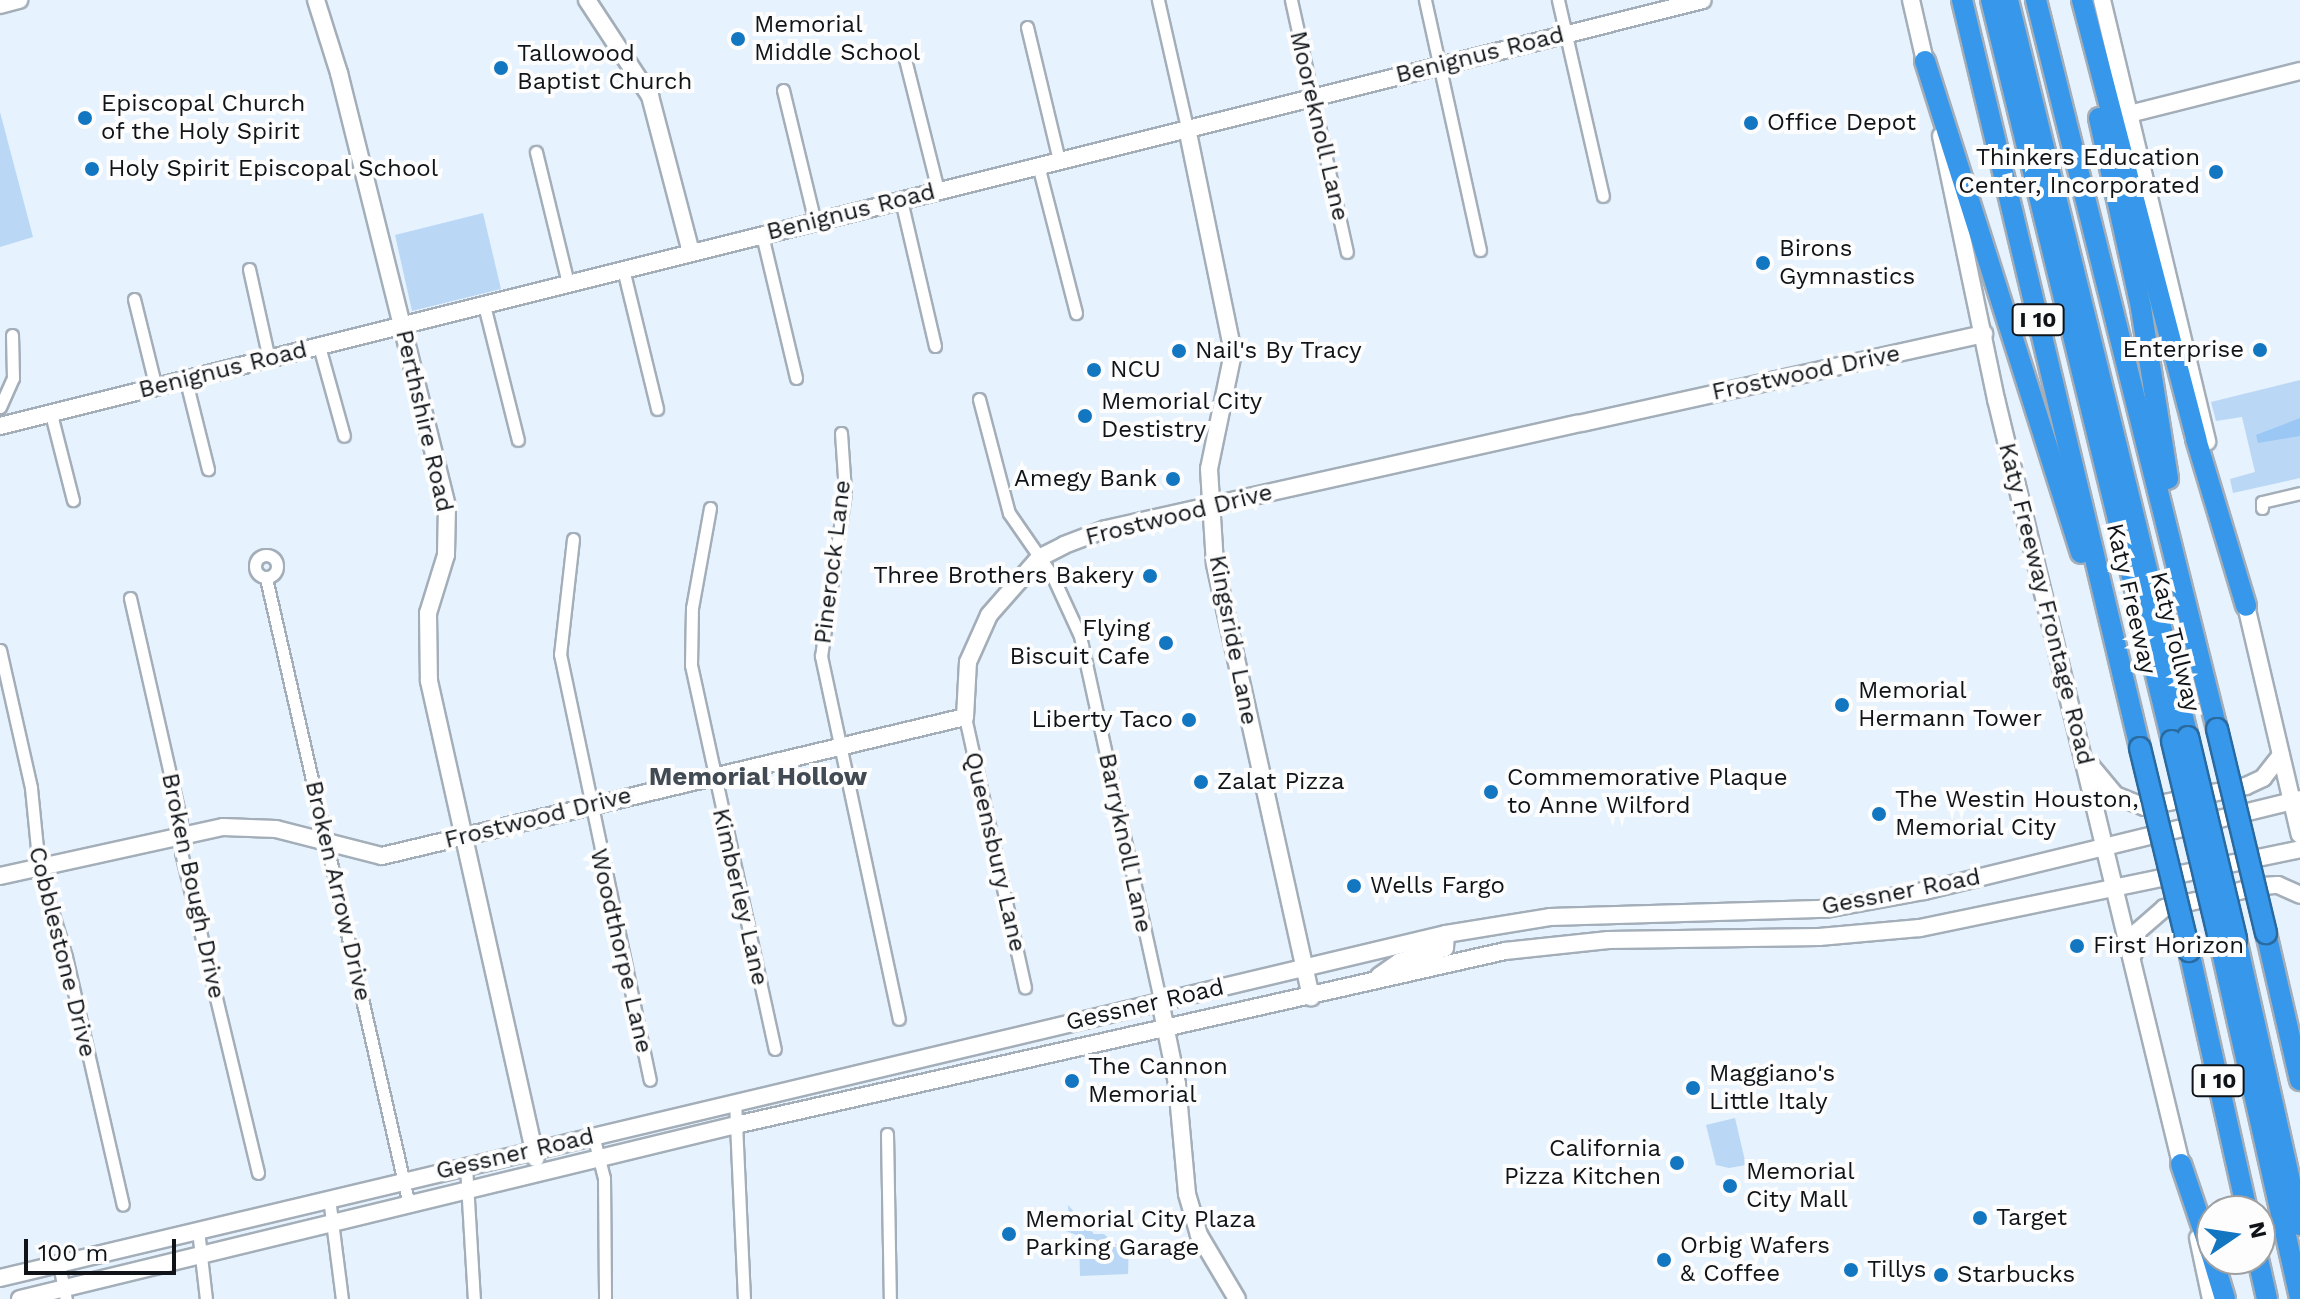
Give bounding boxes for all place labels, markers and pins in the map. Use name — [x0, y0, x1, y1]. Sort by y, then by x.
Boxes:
place label: Memorial Middle School — [754, 11, 920, 67]
marker: Memorial Middle School — [729, 30, 747, 48]
place label: Tallowood Baptist Church — [517, 40, 692, 96]
marker: Tallowood Baptist Church — [492, 59, 510, 77]
place label: Episcopal Church of the Holy Spirit — [101, 90, 306, 146]
marker: Episcopal Church of the Holy Spirit — [76, 109, 94, 127]
place label: Office Depot — [1767, 109, 1916, 137]
marker: Office Depot — [1742, 114, 1760, 132]
place label: Thinkers Education Center, Incorporated — [1958, 144, 2200, 200]
place label: Holy Spirit Episcopal School — [108, 155, 439, 183]
marker: Holy Spirit Episcopal School — [83, 160, 101, 178]
marker: Thinkers Education Center, Incorporated — [2207, 163, 2225, 181]
place label: Birons Gymnastics — [1779, 235, 1915, 291]
marker: Birons Gymnastics — [1754, 254, 1772, 272]
place label: Enterprise — [2123, 336, 2244, 364]
place label: Nail's By Tracy — [1195, 337, 1363, 365]
marker: Enterprise — [2251, 341, 2269, 359]
marker: Nail's By Tracy — [1170, 342, 1188, 360]
place label: NCU — [1110, 356, 1161, 384]
marker: NCU — [1085, 361, 1103, 379]
place label: Memorial City Destistry — [1101, 388, 1263, 444]
marker: Memorial City Destistry — [1076, 407, 1094, 425]
place label: Amegy Bank — [1013, 465, 1157, 493]
marker: Amegy Bank — [1164, 470, 1182, 488]
place label: Three Brothers Bakery — [873, 562, 1134, 590]
marker: Three Brothers Bakery — [1141, 567, 1159, 585]
place label: Flying Biscuit Cafe — [1010, 615, 1150, 671]
marker: Flying Biscuit Cafe — [1157, 634, 1175, 652]
place label: Memorial Hermann Tower — [1858, 677, 2043, 733]
marker: Memorial Hermann Tower — [1833, 696, 1851, 714]
place label: Liberty Taco — [1030, 706, 1173, 734]
marker: Liberty Taco — [1180, 711, 1198, 729]
place label: Commemorative Plaque to Anne Wilford — [1507, 764, 1788, 820]
place label: Zalat Pizza — [1217, 768, 1345, 796]
marker: Zalat Pizza — [1192, 773, 1210, 791]
marker: Commemorative Plaque to Anne Wilford — [1482, 783, 1500, 801]
place label: The Westin Houston, Memorial City — [1895, 786, 2139, 842]
marker: The Westin Houston, Memorial City — [1870, 805, 1888, 823]
place label: Wells Fargo — [1370, 872, 1505, 900]
marker: Wells Fargo — [1345, 877, 1363, 895]
place label: First Horizon — [2093, 932, 2244, 960]
marker: First Horizon — [2068, 937, 2086, 955]
place label: The Cannon Memorial — [1088, 1053, 1228, 1109]
place label: Maggiano's Little Italy — [1709, 1060, 1835, 1116]
marker: The Cannon Memorial — [1063, 1072, 1081, 1090]
marker: Maggiano's Little Italy — [1684, 1079, 1702, 1097]
place label: California Pizza Kitchen — [1503, 1135, 1661, 1191]
marker: California Pizza Kitchen — [1668, 1154, 1686, 1172]
place label: Memorial City Mall — [1746, 1158, 1855, 1214]
marker: Memorial City Mall — [1721, 1177, 1739, 1195]
place label: Target — [1996, 1204, 2067, 1232]
place label: Memorial City Plaza Parking Garage — [1025, 1206, 1257, 1262]
marker: Target — [1971, 1209, 1989, 1227]
marker: Memorial City Plaza Parking Garage — [1000, 1225, 1018, 1243]
place label: Orbig Wafers & Coffee — [1680, 1232, 1830, 1288]
marker: Orbig Wafers & Coffee — [1655, 1251, 1673, 1269]
place label: Tillys — [1867, 1256, 1926, 1284]
marker: Tillys — [1842, 1261, 1860, 1279]
place label: Starbucks — [1957, 1261, 2075, 1289]
marker: Starbucks — [1932, 1266, 1950, 1284]

